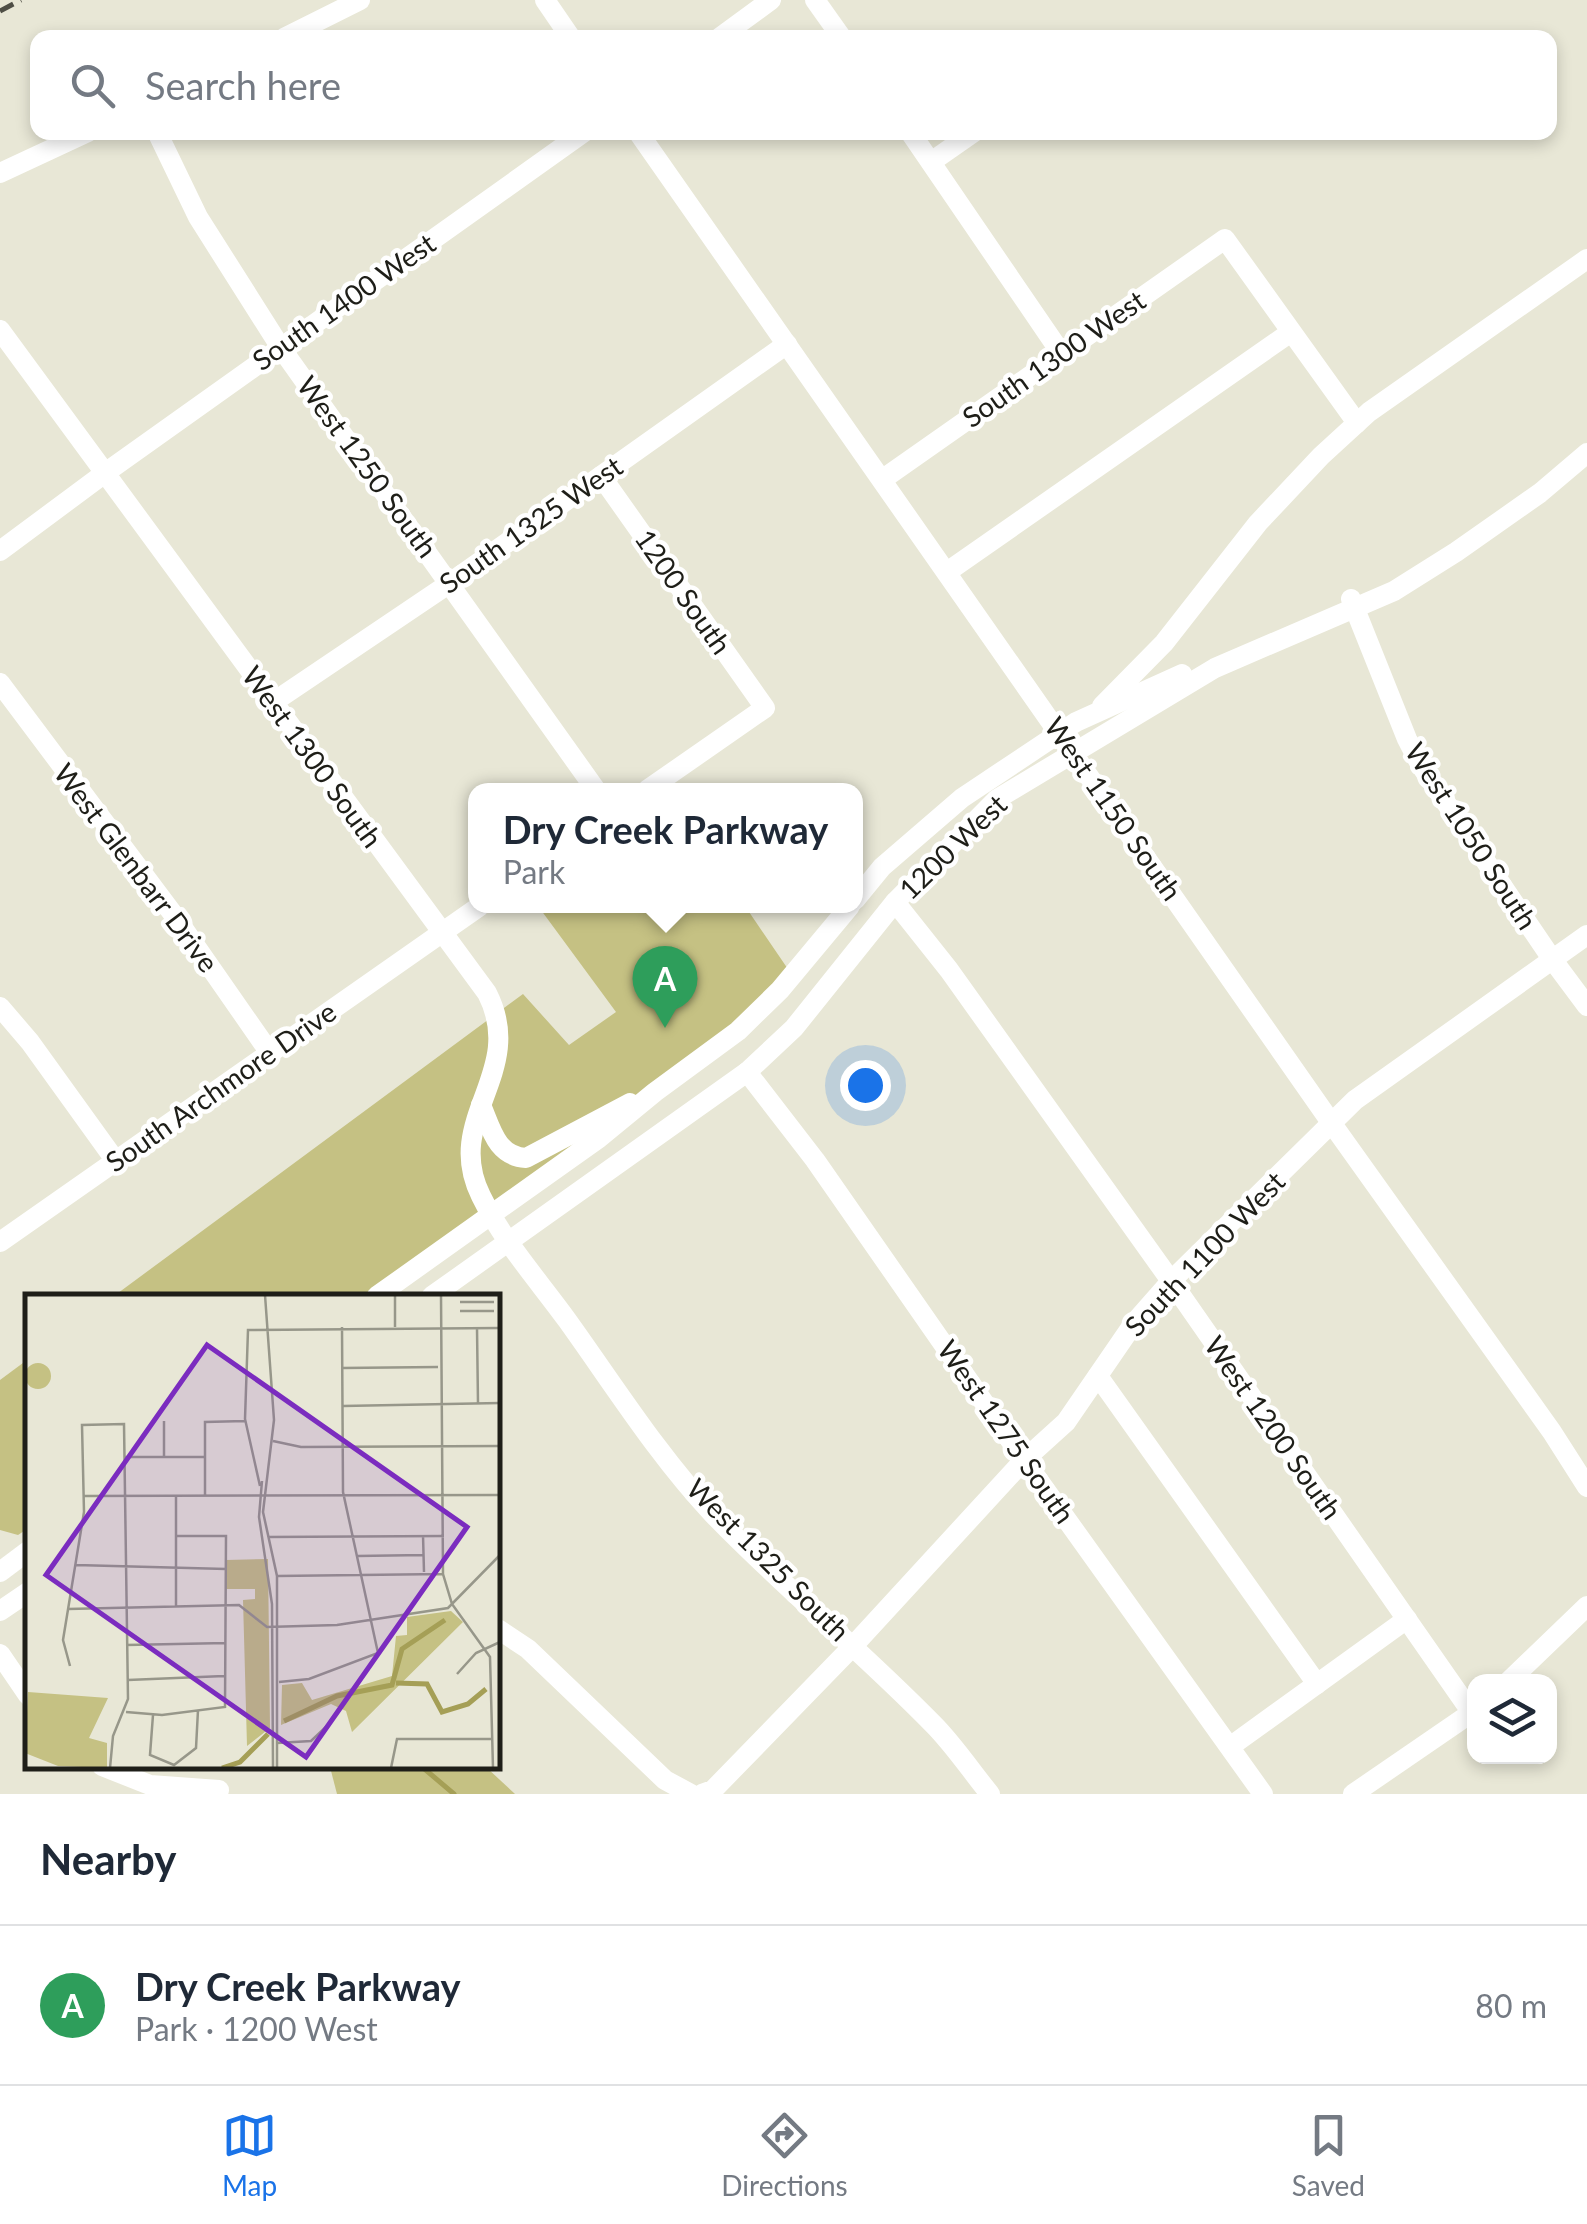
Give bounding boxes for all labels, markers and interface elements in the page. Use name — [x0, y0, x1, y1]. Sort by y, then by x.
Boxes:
search box — [30, 30, 1557, 140]
icon: search — [65, 58, 120, 113]
text: Search here — [145, 62, 341, 108]
street label: South 1400 West — [245, 225, 441, 377]
street label: South 1300 West — [955, 282, 1151, 434]
street label: West 1250 South — [291, 369, 445, 564]
street label: South 1325 West — [432, 448, 628, 600]
street label: 1200 South — [628, 523, 739, 660]
street label: West 1300 South — [236, 659, 390, 854]
street label: West 1150 South — [1038, 710, 1190, 907]
street label: West 1050 South — [1399, 736, 1545, 935]
street label: West Glenbarr Drive — [47, 756, 226, 978]
popup — [468, 783, 863, 913]
street label: 1200 West — [892, 787, 1013, 906]
text: Dry Creek Parkway — [503, 806, 828, 852]
text: Park — [503, 852, 565, 891]
pin: A — [632, 946, 698, 1028]
street label: South Archmore Drive — [99, 994, 342, 1178]
your location — [840, 1060, 891, 1111]
street label: South 1100 West — [1117, 1164, 1291, 1343]
inset map — [25, 1294, 500, 1769]
street label: West 1200 South — [1198, 1329, 1350, 1526]
street label: West 1275 South — [931, 1333, 1083, 1530]
street label: West 1325 South — [680, 1471, 857, 1648]
map controls — [1467, 1674, 1557, 1764]
button: layers — [1467, 1674, 1557, 1764]
text: Nearby — [40, 1834, 177, 1884]
text: Dry Creek Parkway — [135, 1963, 461, 2009]
text: A — [61, 1986, 84, 2025]
text: 80 m — [1475, 1986, 1547, 2025]
text: Park · 1200 West — [135, 2009, 378, 2048]
tab: Map — [222, 2108, 277, 2202]
tab: Directions — [721, 2108, 848, 2202]
tab: Saved — [1292, 2108, 1365, 2202]

